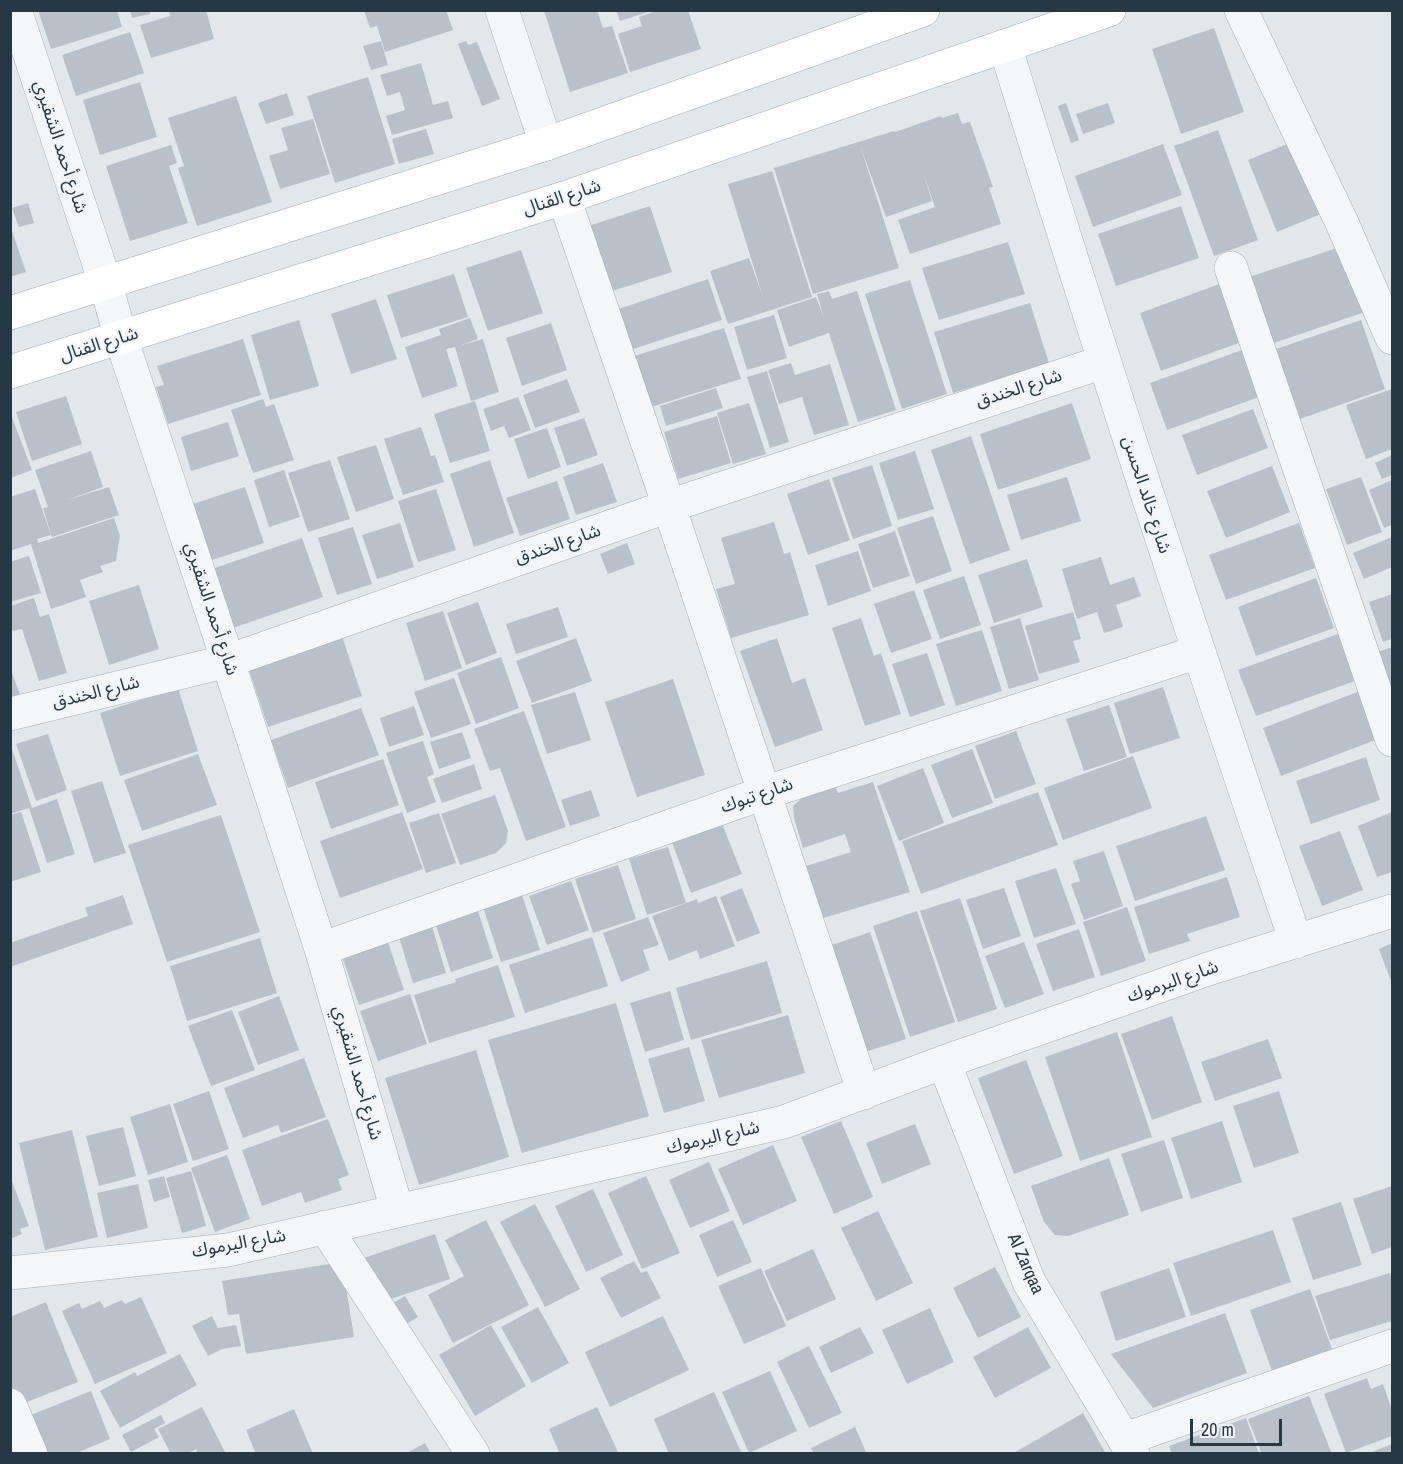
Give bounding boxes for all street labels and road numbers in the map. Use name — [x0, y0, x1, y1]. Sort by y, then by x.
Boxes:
street label: شارع أحمد الشقيري — [28, 78, 92, 216]
street label: شارع القنال — [520, 175, 604, 221]
street label: شارع القنال — [57, 323, 141, 367]
street label: شارع الخندق — [973, 365, 1065, 413]
street label: شارع خالد الحسن — [1117, 434, 1175, 556]
street label: شارع الخندق — [512, 520, 604, 570]
street label: شارع أحمد الشقيري — [179, 540, 243, 678]
street label: شارع الخندق — [50, 672, 142, 714]
street label: شارع تبوك — [718, 774, 796, 818]
street label: شارع اليرموك — [1125, 956, 1221, 1008]
street label: شارع أحمد الشقيري — [327, 1003, 387, 1143]
street label: شارع اليرموك — [664, 1117, 762, 1159]
street label: شارع اليرموك — [190, 1225, 288, 1263]
street label: Al Zarqaa — [1002, 1230, 1048, 1298]

